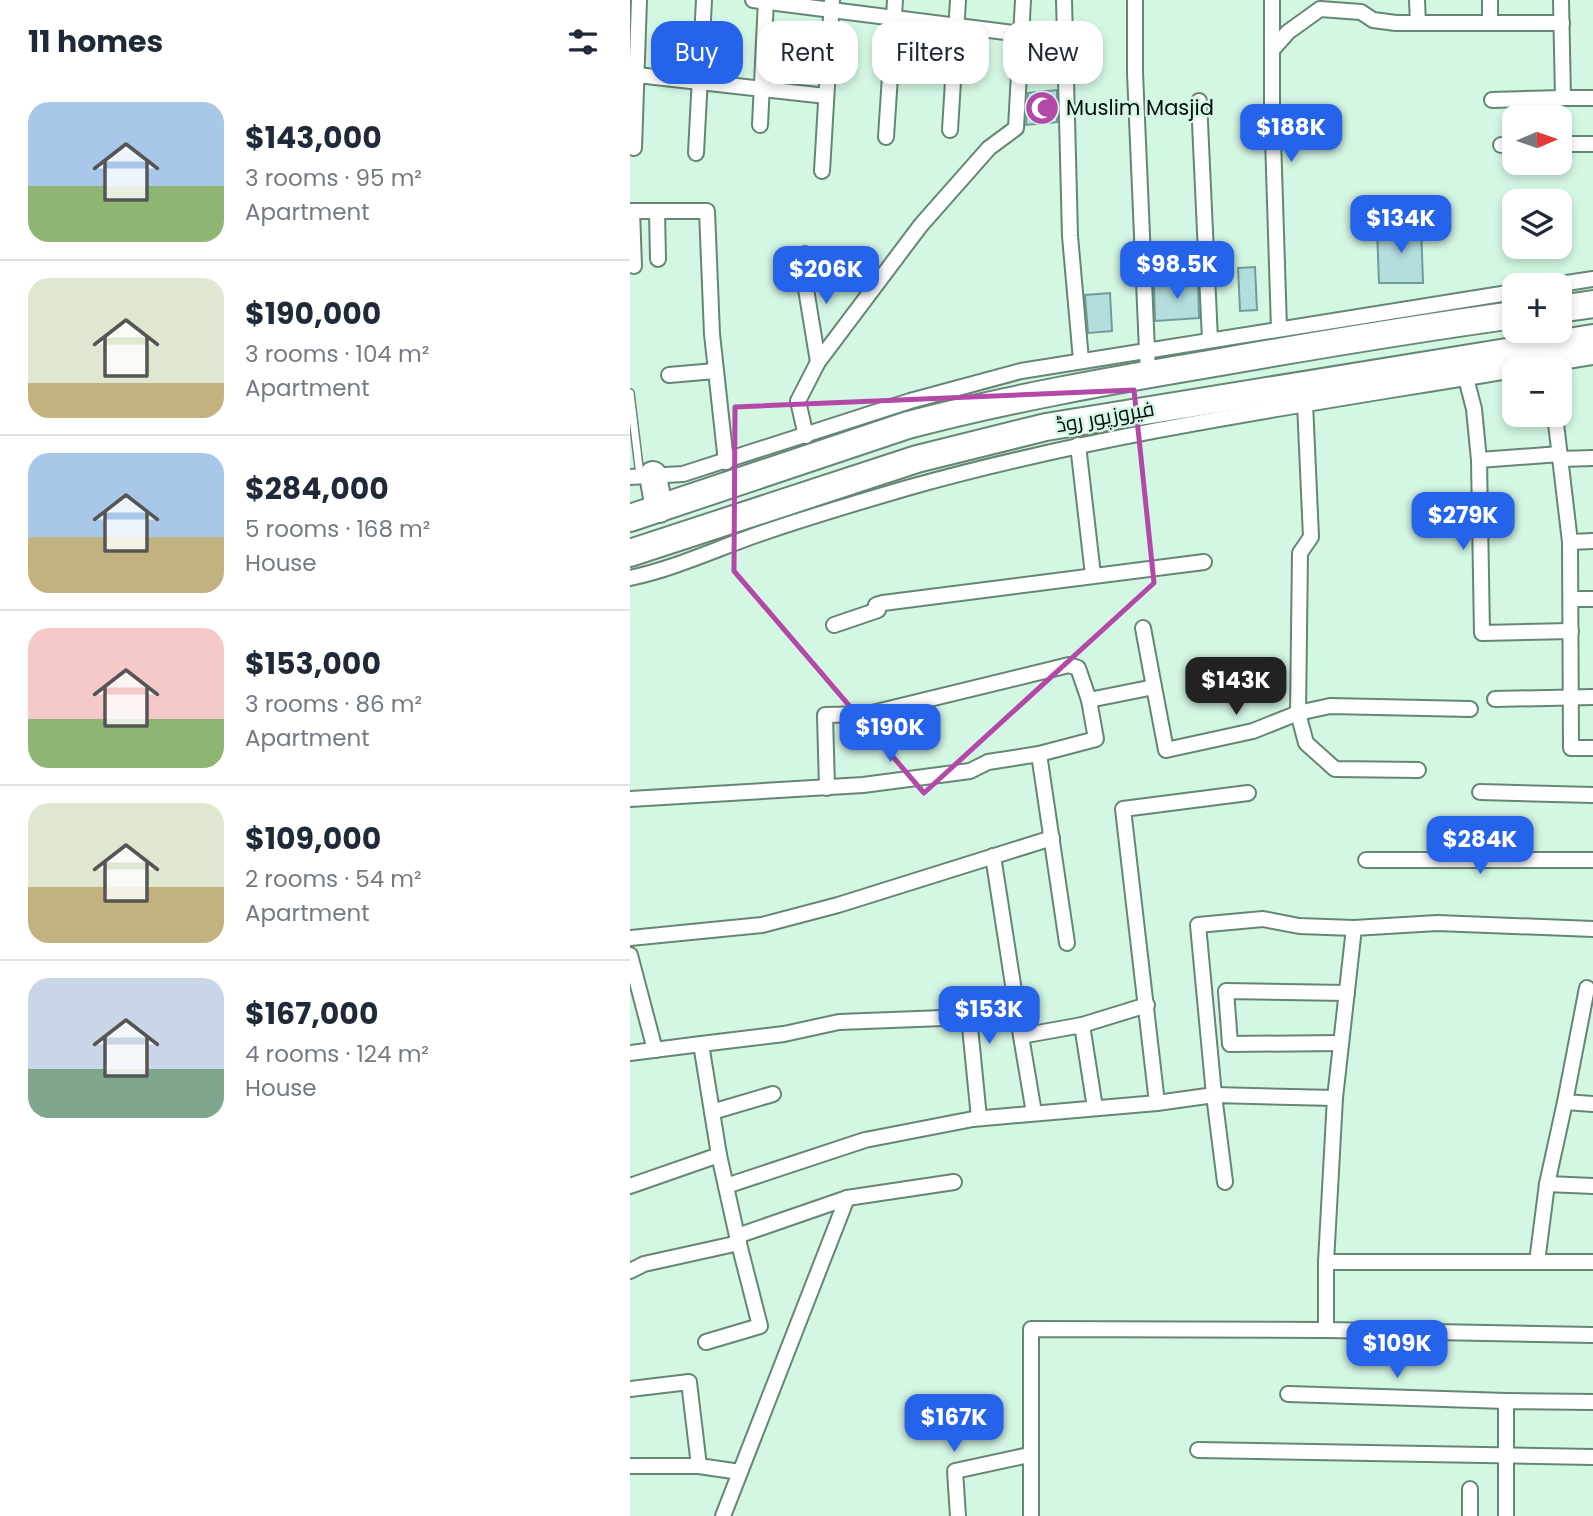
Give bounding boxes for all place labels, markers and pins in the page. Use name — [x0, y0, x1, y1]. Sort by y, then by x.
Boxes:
mosque icon: Muslim Masjid — [1023, 89, 1061, 127]
place label: Muslim Masjid — [1066, 93, 1214, 122]
pin: $188K — [1242, 104, 1340, 164]
pin: $134K — [1352, 196, 1450, 255]
pin: $98.5K — [1120, 242, 1234, 301]
pin: $206K — [777, 246, 875, 306]
pin: $279K — [1414, 492, 1512, 552]
pin: $143K — [1187, 658, 1285, 717]
pin: $190K — [841, 704, 939, 764]
pin: $284K — [1431, 816, 1529, 876]
pin: $153K — [940, 986, 1038, 1046]
pin: $109K — [1348, 1320, 1446, 1380]
pin: $167K — [905, 1394, 1003, 1454]

